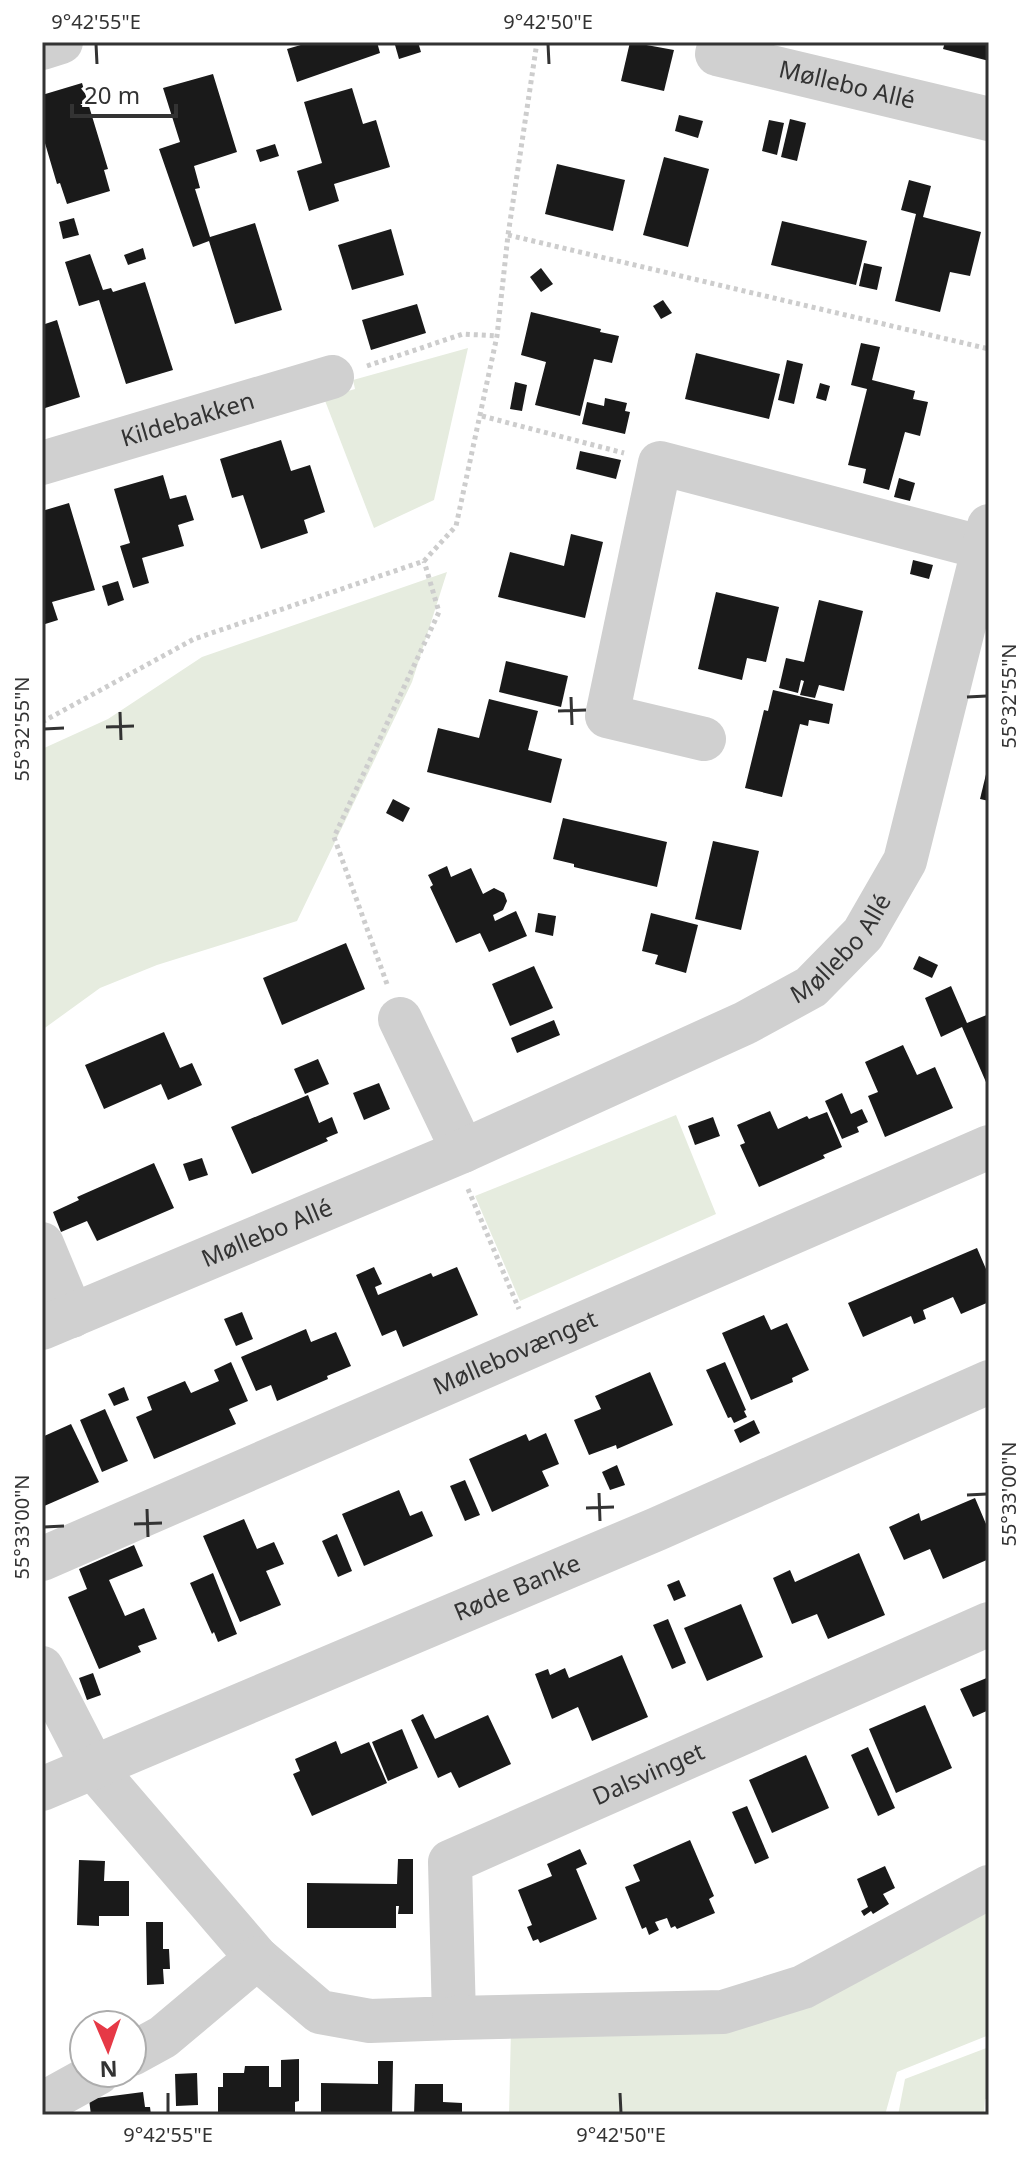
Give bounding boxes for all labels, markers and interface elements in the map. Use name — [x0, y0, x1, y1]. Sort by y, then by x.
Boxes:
text: 9°42'55"E — [51, 8, 141, 35]
text: 9°42'50"E — [503, 8, 593, 35]
street label: Møllebo Allé — [776, 51, 919, 116]
scale bar — [72, 68, 176, 118]
text: 20 m — [84, 78, 140, 111]
street label: Kildebakken — [117, 383, 258, 454]
text: 55°32'55"N — [995, 643, 1022, 749]
text: 55°32'55"N — [8, 676, 35, 782]
street label: Møllebo Allé — [784, 887, 898, 1010]
street label: Møllebo Allé — [196, 1190, 337, 1274]
street label: Møllebovænget — [427, 1301, 602, 1402]
text: 55°33'00"N — [995, 1441, 1022, 1547]
text: 55°33'00"N — [8, 1474, 35, 1580]
street label: Røde Banke — [448, 1545, 585, 1628]
street label: Dalsvinget — [587, 1734, 709, 1812]
north arrow — [68, 2009, 148, 2089]
text: N — [99, 2055, 118, 2085]
text: 9°42'55"E — [123, 2121, 213, 2148]
text: 9°42'50"E — [576, 2121, 666, 2148]

